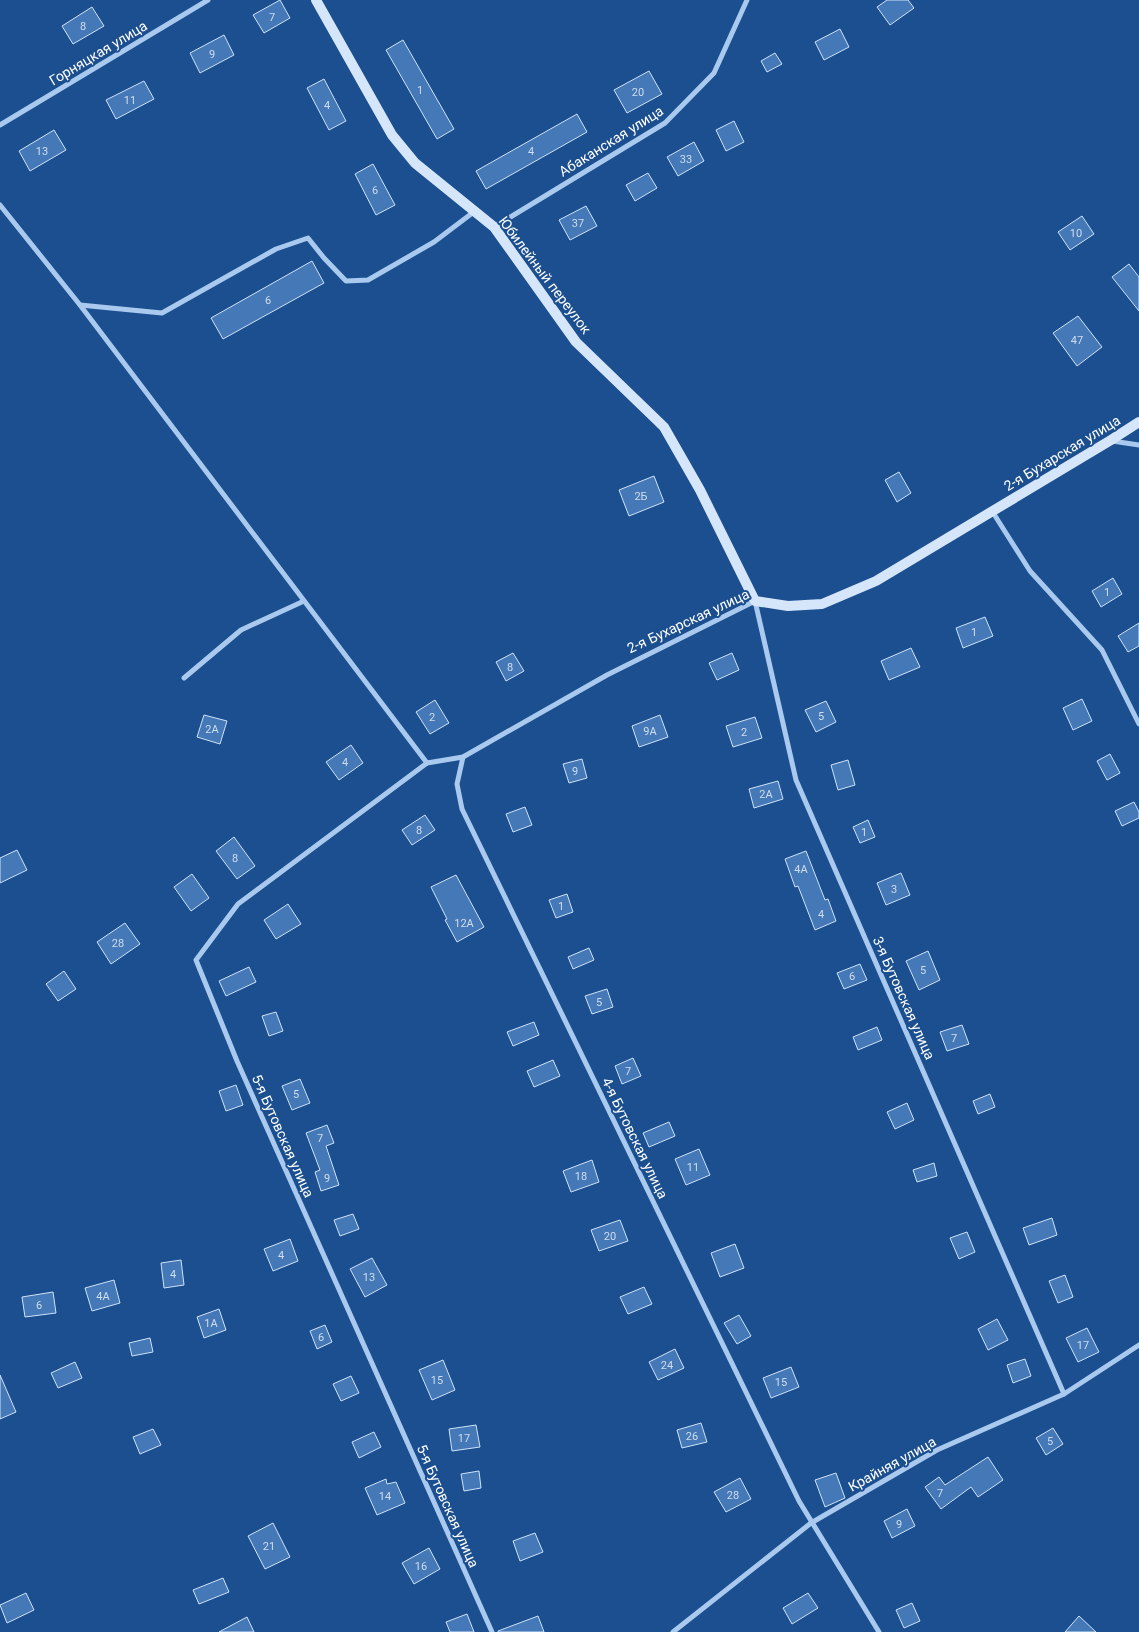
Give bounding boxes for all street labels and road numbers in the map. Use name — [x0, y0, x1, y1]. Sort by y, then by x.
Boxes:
street label: Горняцкая улица — [46, 18, 150, 88]
street label: Абаканская улица — [556, 102, 666, 180]
street label: Юбилейный переулок — [496, 213, 595, 337]
street label: 2-я Бухарская улица — [1001, 412, 1123, 494]
street label: 2-я Бухарская улица — [624, 586, 752, 656]
street label: 3-я Бутовская улица — [870, 934, 938, 1062]
street label: 5-я Бутовская улица — [249, 1072, 317, 1200]
street label: 4-я Бутовская улица — [599, 1075, 671, 1201]
street label: Крайняя улица — [845, 1433, 939, 1495]
street label: 5-я Бутовская улица — [414, 1442, 482, 1570]

